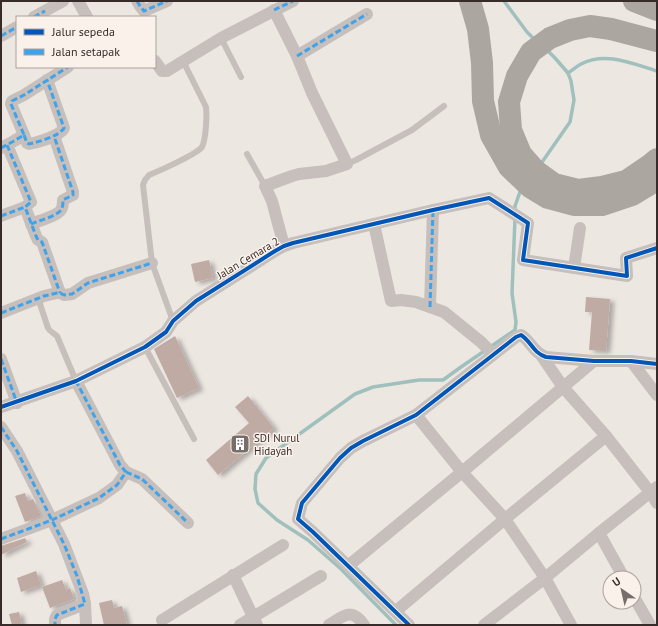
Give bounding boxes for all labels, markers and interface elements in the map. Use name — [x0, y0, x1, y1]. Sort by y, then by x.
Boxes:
legend — [16, 16, 156, 68]
text: Jalur sepeda — [51, 24, 115, 39]
text: Jalan setapak — [51, 44, 120, 59]
street label: Jalan Cemara 2 — [213, 234, 282, 283]
place label: SDI Nurul Hidayah — [254, 431, 300, 458]
building icon: SDI Nurul Hidayah — [229, 433, 251, 455]
north arrow — [602, 570, 642, 610]
text: U — [610, 574, 623, 589]

